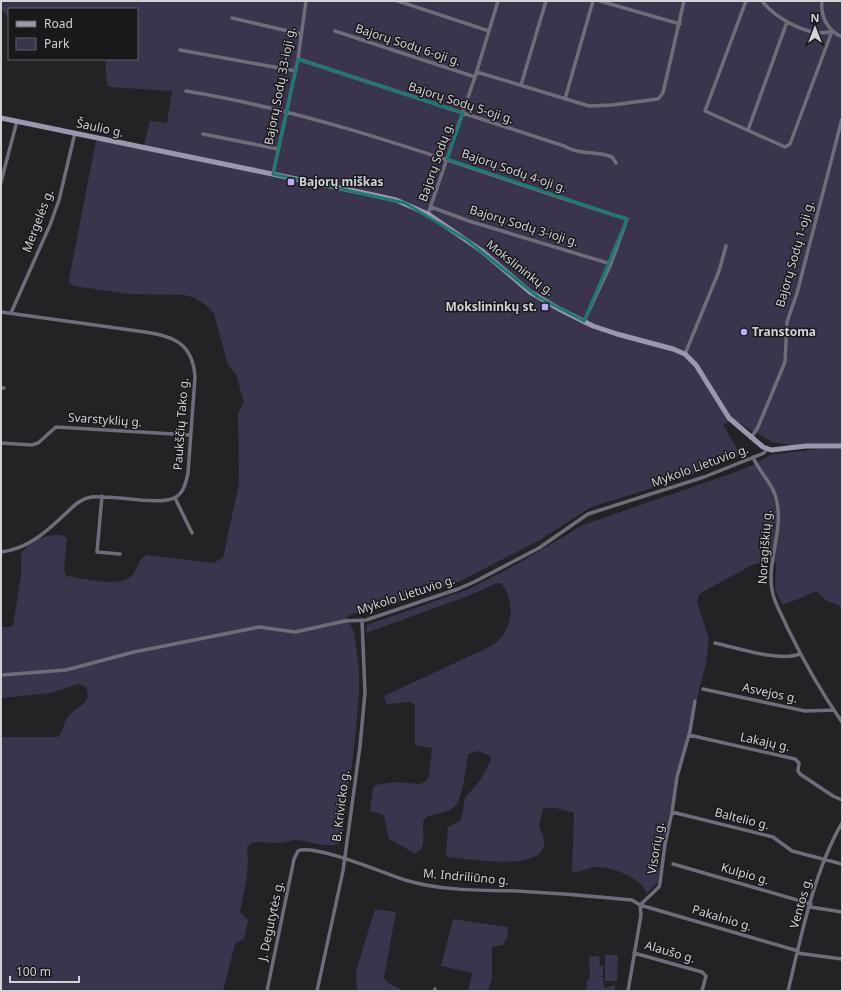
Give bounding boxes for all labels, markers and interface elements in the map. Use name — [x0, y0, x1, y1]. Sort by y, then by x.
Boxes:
legend — [8, 8, 138, 60]
north arrow — [795, 8, 835, 48]
text: N — [811, 10, 819, 25]
text: Road — [44, 15, 73, 32]
street label: Bajorų Sodų 6-oji g. — [353, 19, 463, 70]
street label: Bajorų Sodų 33-ioji g. — [260, 25, 299, 146]
text: Park — [44, 35, 70, 52]
street label: Bajorų Sodų 5-oji g. — [406, 77, 516, 128]
street label: Šaulio g. — [75, 114, 125, 141]
street label: Bajorų Sodų g. — [414, 120, 457, 204]
street label: Bajorų Sodų 4-oji g. — [459, 145, 569, 196]
place label: Bajorų miškas — [299, 173, 384, 190]
marker: Bajorų miškas — [286, 177, 296, 187]
street label: Mergelės g. — [18, 187, 57, 255]
street label: Bajorų Sodų 1-oji g. — [771, 199, 818, 309]
street label: Bajorų Sodų 3-ioji g. — [468, 201, 581, 250]
street label: Mokslininkų g. — [483, 236, 558, 300]
place label: Mokslininkų st. — [445, 298, 537, 315]
marker: Mokslininkų st. — [540, 302, 550, 312]
place label: Transtoma — [752, 323, 816, 340]
marker: Transtoma — [739, 327, 749, 337]
street label: Paukščių Tako g. — [169, 377, 192, 471]
street label: Svarstyklių g. — [67, 408, 143, 431]
street label: Mykolo Lietuvio g. — [649, 440, 751, 491]
street label: Noragiškių g. — [753, 509, 776, 585]
street label: Mykolo Lietuvio g. — [355, 571, 457, 618]
street label: Asvejos g. — [741, 678, 799, 707]
street label: Lakajų g. — [739, 728, 792, 755]
street label: B. Krivicko g. — [328, 769, 353, 843]
street label: Baltelio g. — [713, 804, 771, 834]
street label: Visorių g. — [643, 821, 668, 875]
street label: Kulpio g. — [719, 859, 771, 888]
street label: M. Indriliūno g. — [422, 864, 510, 889]
street label: Ventos g. — [785, 875, 816, 930]
street label: J. Degutytės g. — [254, 880, 287, 963]
street label: Pakalnio g. — [690, 900, 754, 935]
street label: Alaušo g. — [643, 936, 697, 967]
scale bar — [10, 958, 79, 984]
text: 100 m — [16, 963, 51, 980]

